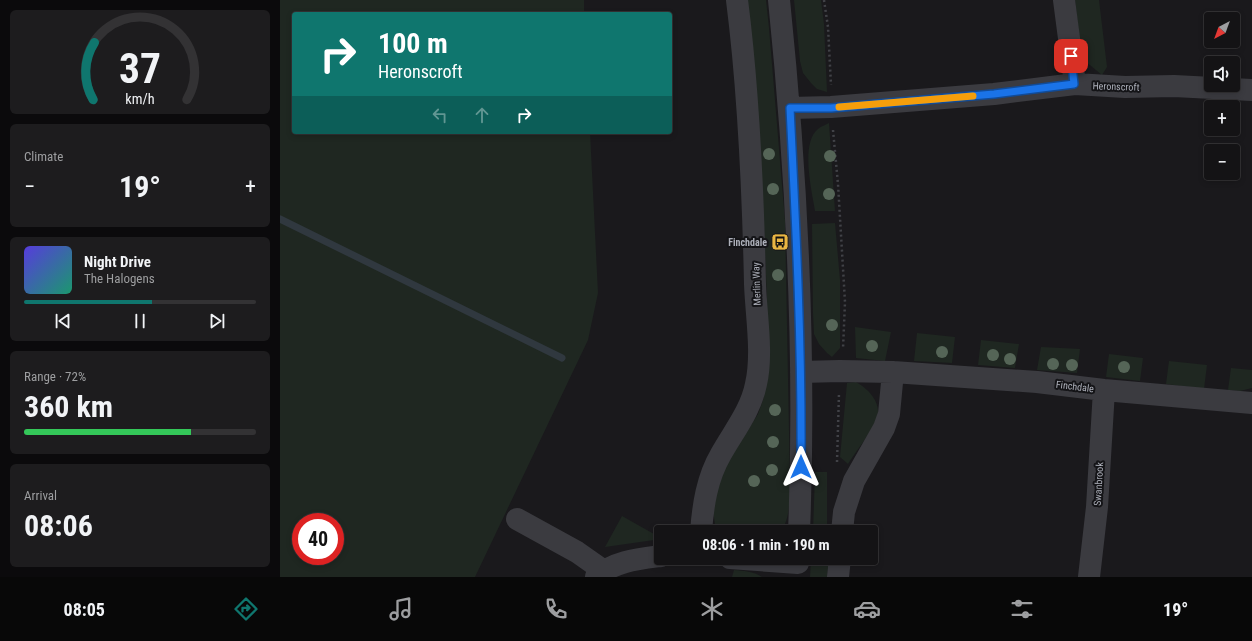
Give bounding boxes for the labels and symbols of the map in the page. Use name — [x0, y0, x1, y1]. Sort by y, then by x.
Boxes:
north arrow — [1204, 12, 1240, 48]
pin — [1054, 39, 1088, 73]
street label: Heronscroft — [1092, 80, 1140, 93]
bus stop icon: Finchdale — [770, 232, 790, 252]
place label: Finchdale — [728, 237, 767, 248]
street label: Merlin Way — [750, 262, 763, 306]
street label: Finchdale — [1055, 379, 1095, 394]
position arrow — [780, 446, 822, 488]
street label: Swanbrook — [1092, 461, 1105, 506]
speed limit sign: 40 — [292, 513, 344, 565]

